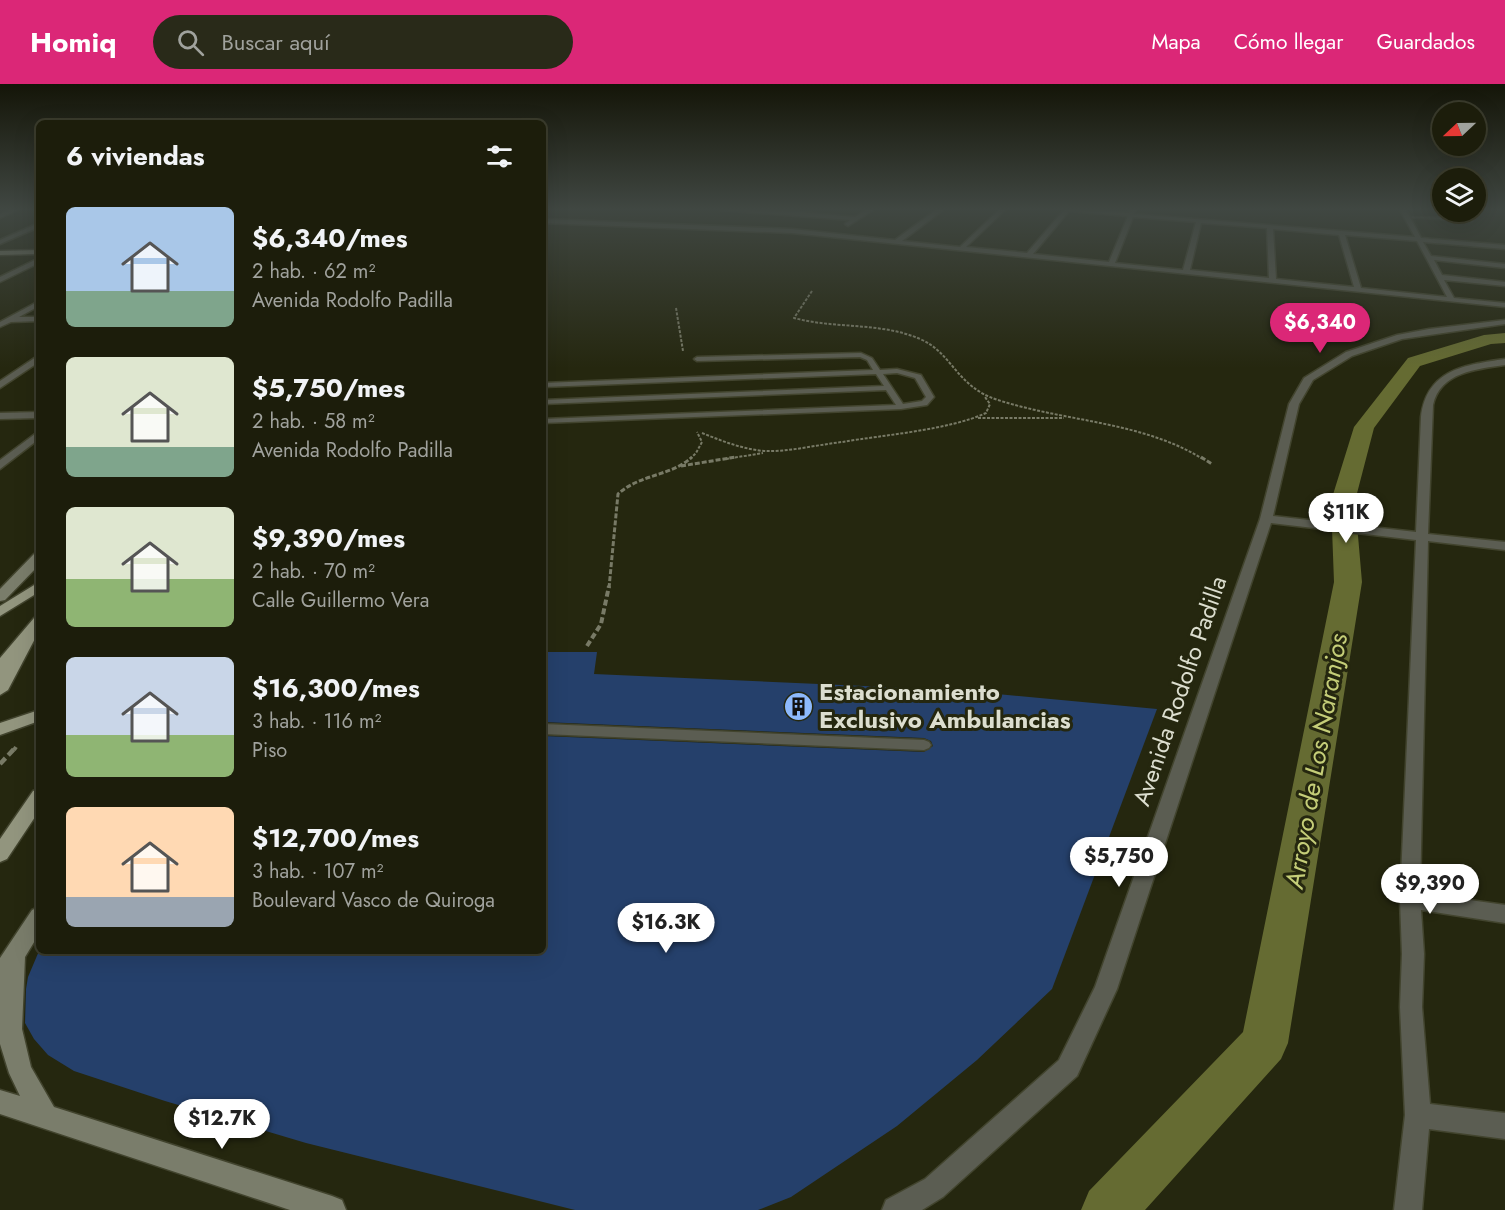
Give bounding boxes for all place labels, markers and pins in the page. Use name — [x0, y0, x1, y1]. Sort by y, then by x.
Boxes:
pin: $6,340 — [1271, 303, 1369, 354]
pin: $11K — [1310, 493, 1382, 544]
place label: Estacionamiento Exclusivo Ambulancias — [819, 674, 1071, 737]
building icon: Estacionamiento Exclusivo Ambulancias — [782, 690, 814, 722]
pin: $5,750 — [1070, 837, 1168, 888]
pin: $9,390 — [1381, 864, 1479, 915]
pin: $16.3K — [617, 903, 715, 954]
pin: $12.7K — [173, 1099, 271, 1150]

